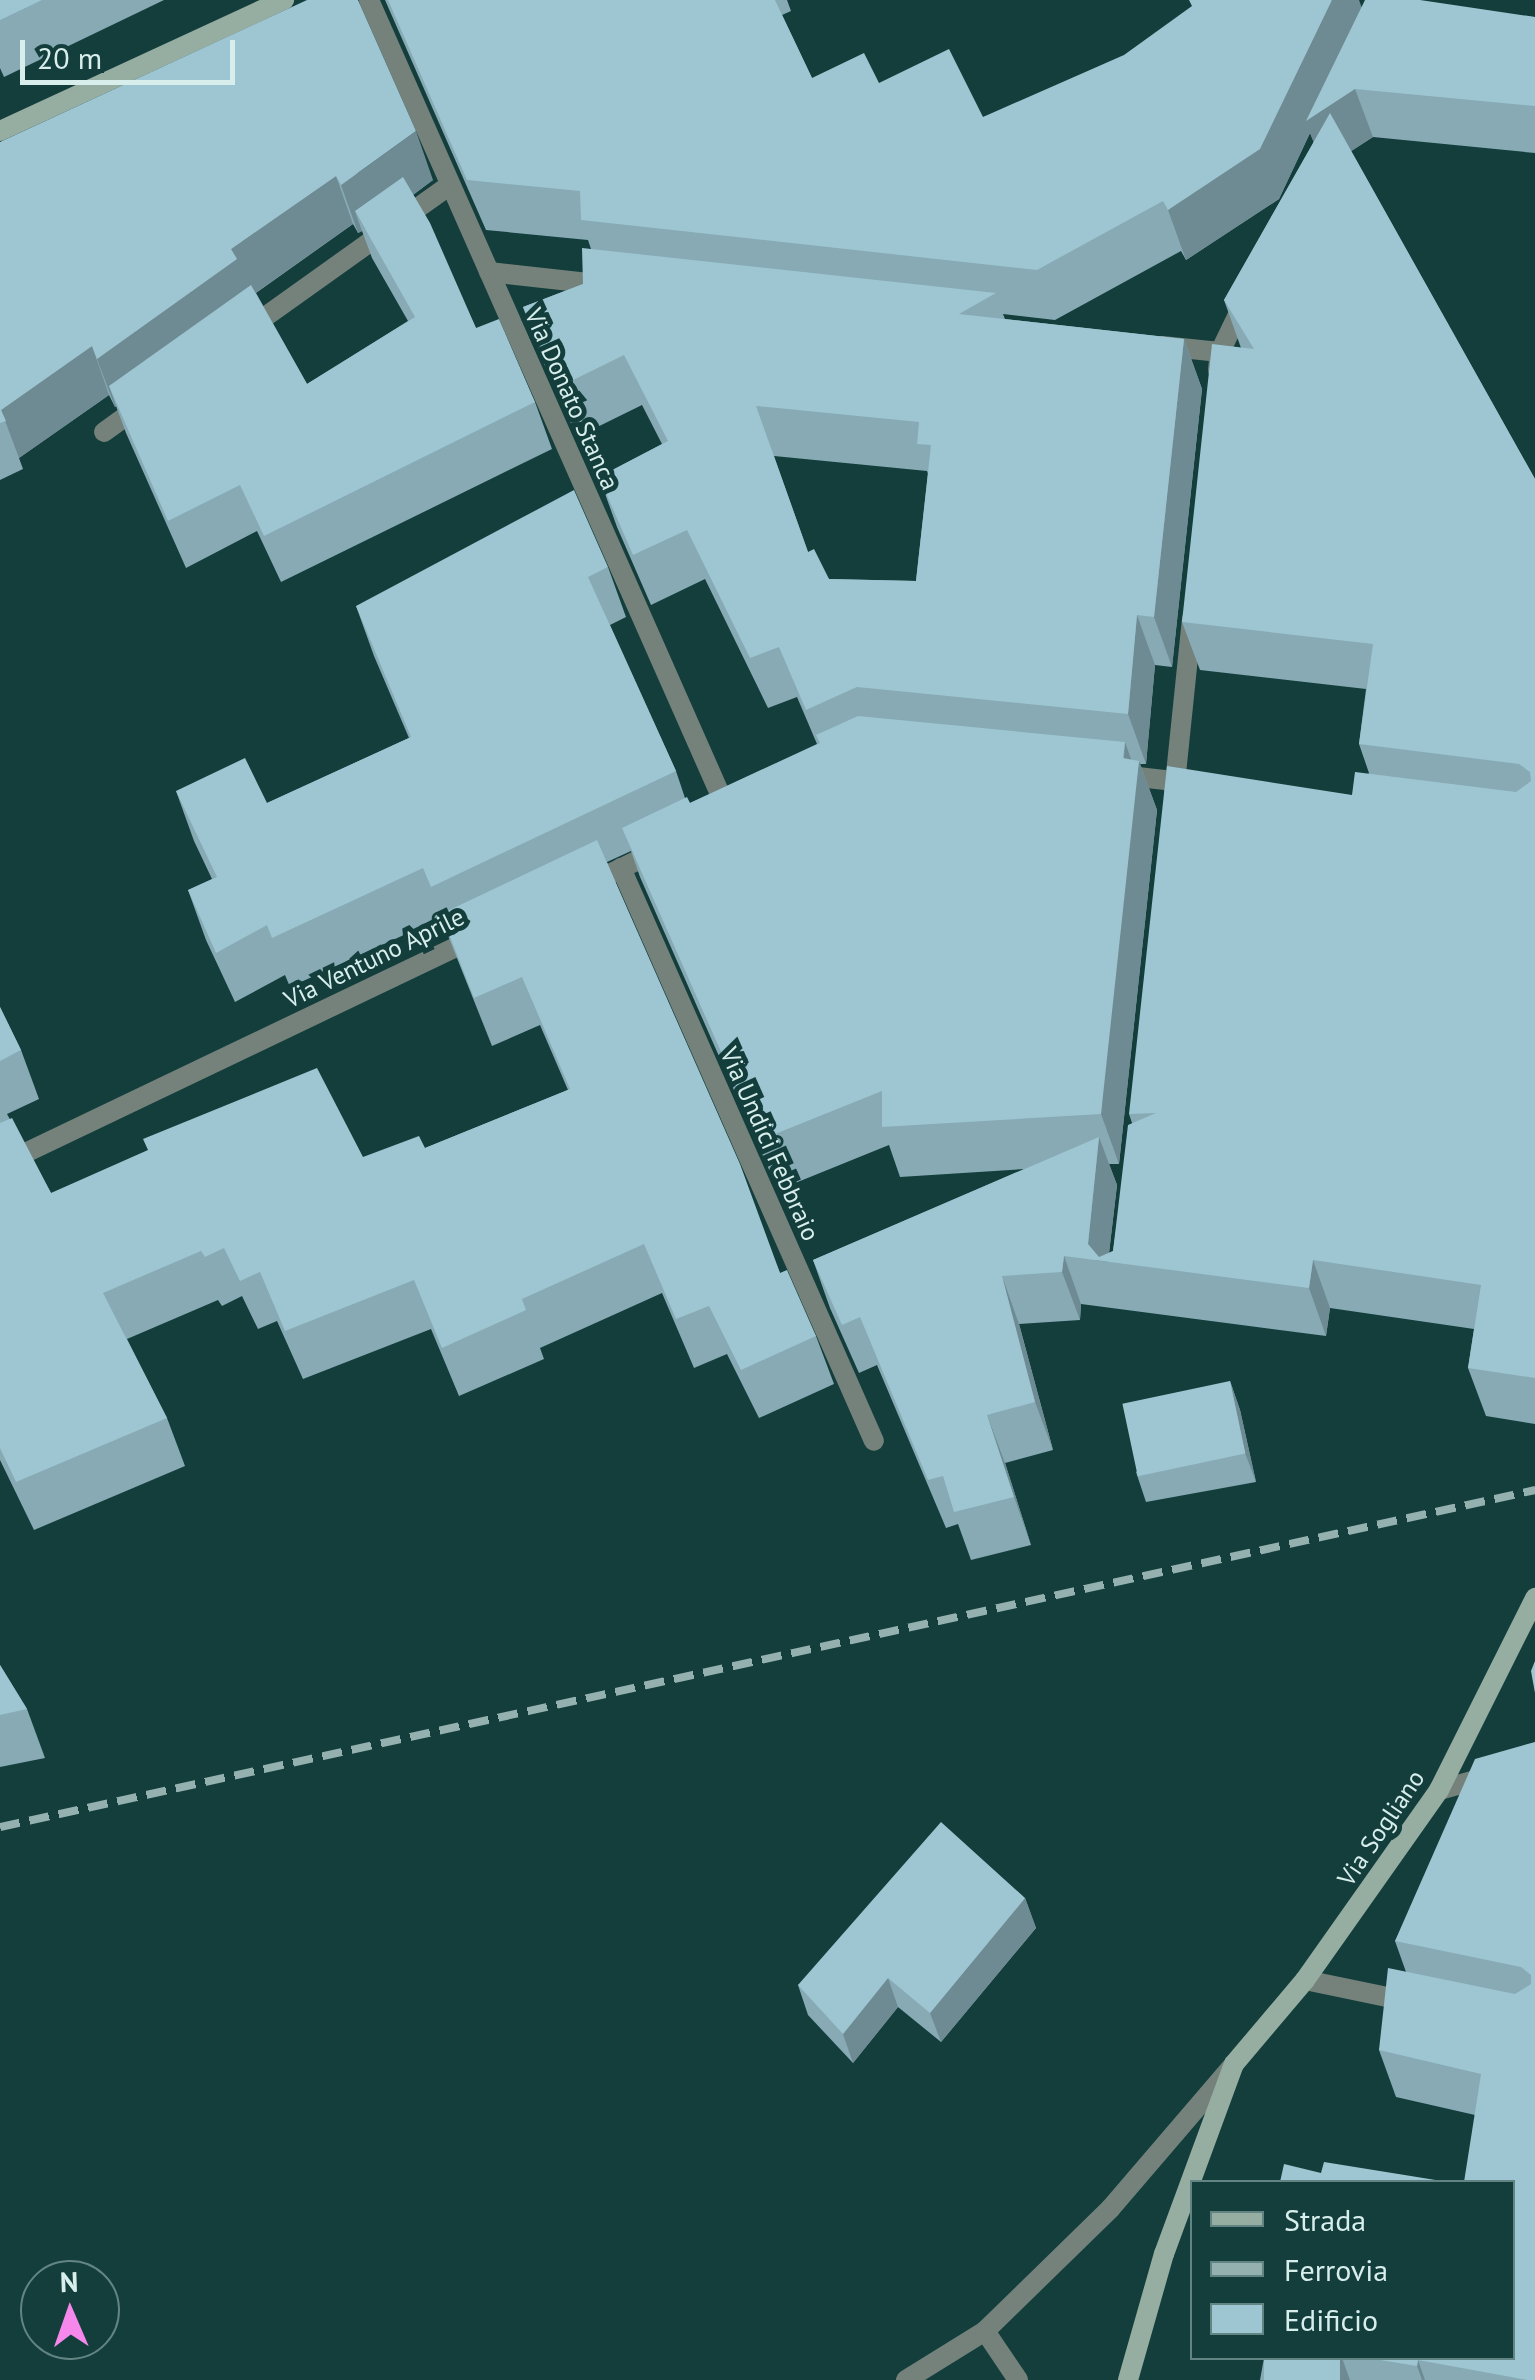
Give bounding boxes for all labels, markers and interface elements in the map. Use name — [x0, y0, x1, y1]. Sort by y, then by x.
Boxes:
scale bar — [25, 20, 240, 82]
text: 20 m — [37, 38, 102, 77]
street label: Via Donato Stanca — [519, 304, 625, 494]
street label: Via Ventuno Aprile — [278, 901, 470, 1015]
street label: Via Undici Febbraio — [714, 1043, 826, 1245]
street label: Via Sogliano — [1331, 1764, 1431, 1892]
legend — [1190, 2180, 1515, 2360]
text: Strada — [1284, 2200, 1366, 2239]
text: Ferrovia — [1284, 2250, 1388, 2289]
north arrow — [20, 2260, 120, 2360]
text: N — [59, 2263, 79, 2300]
text: Edificio — [1284, 2300, 1378, 2339]

